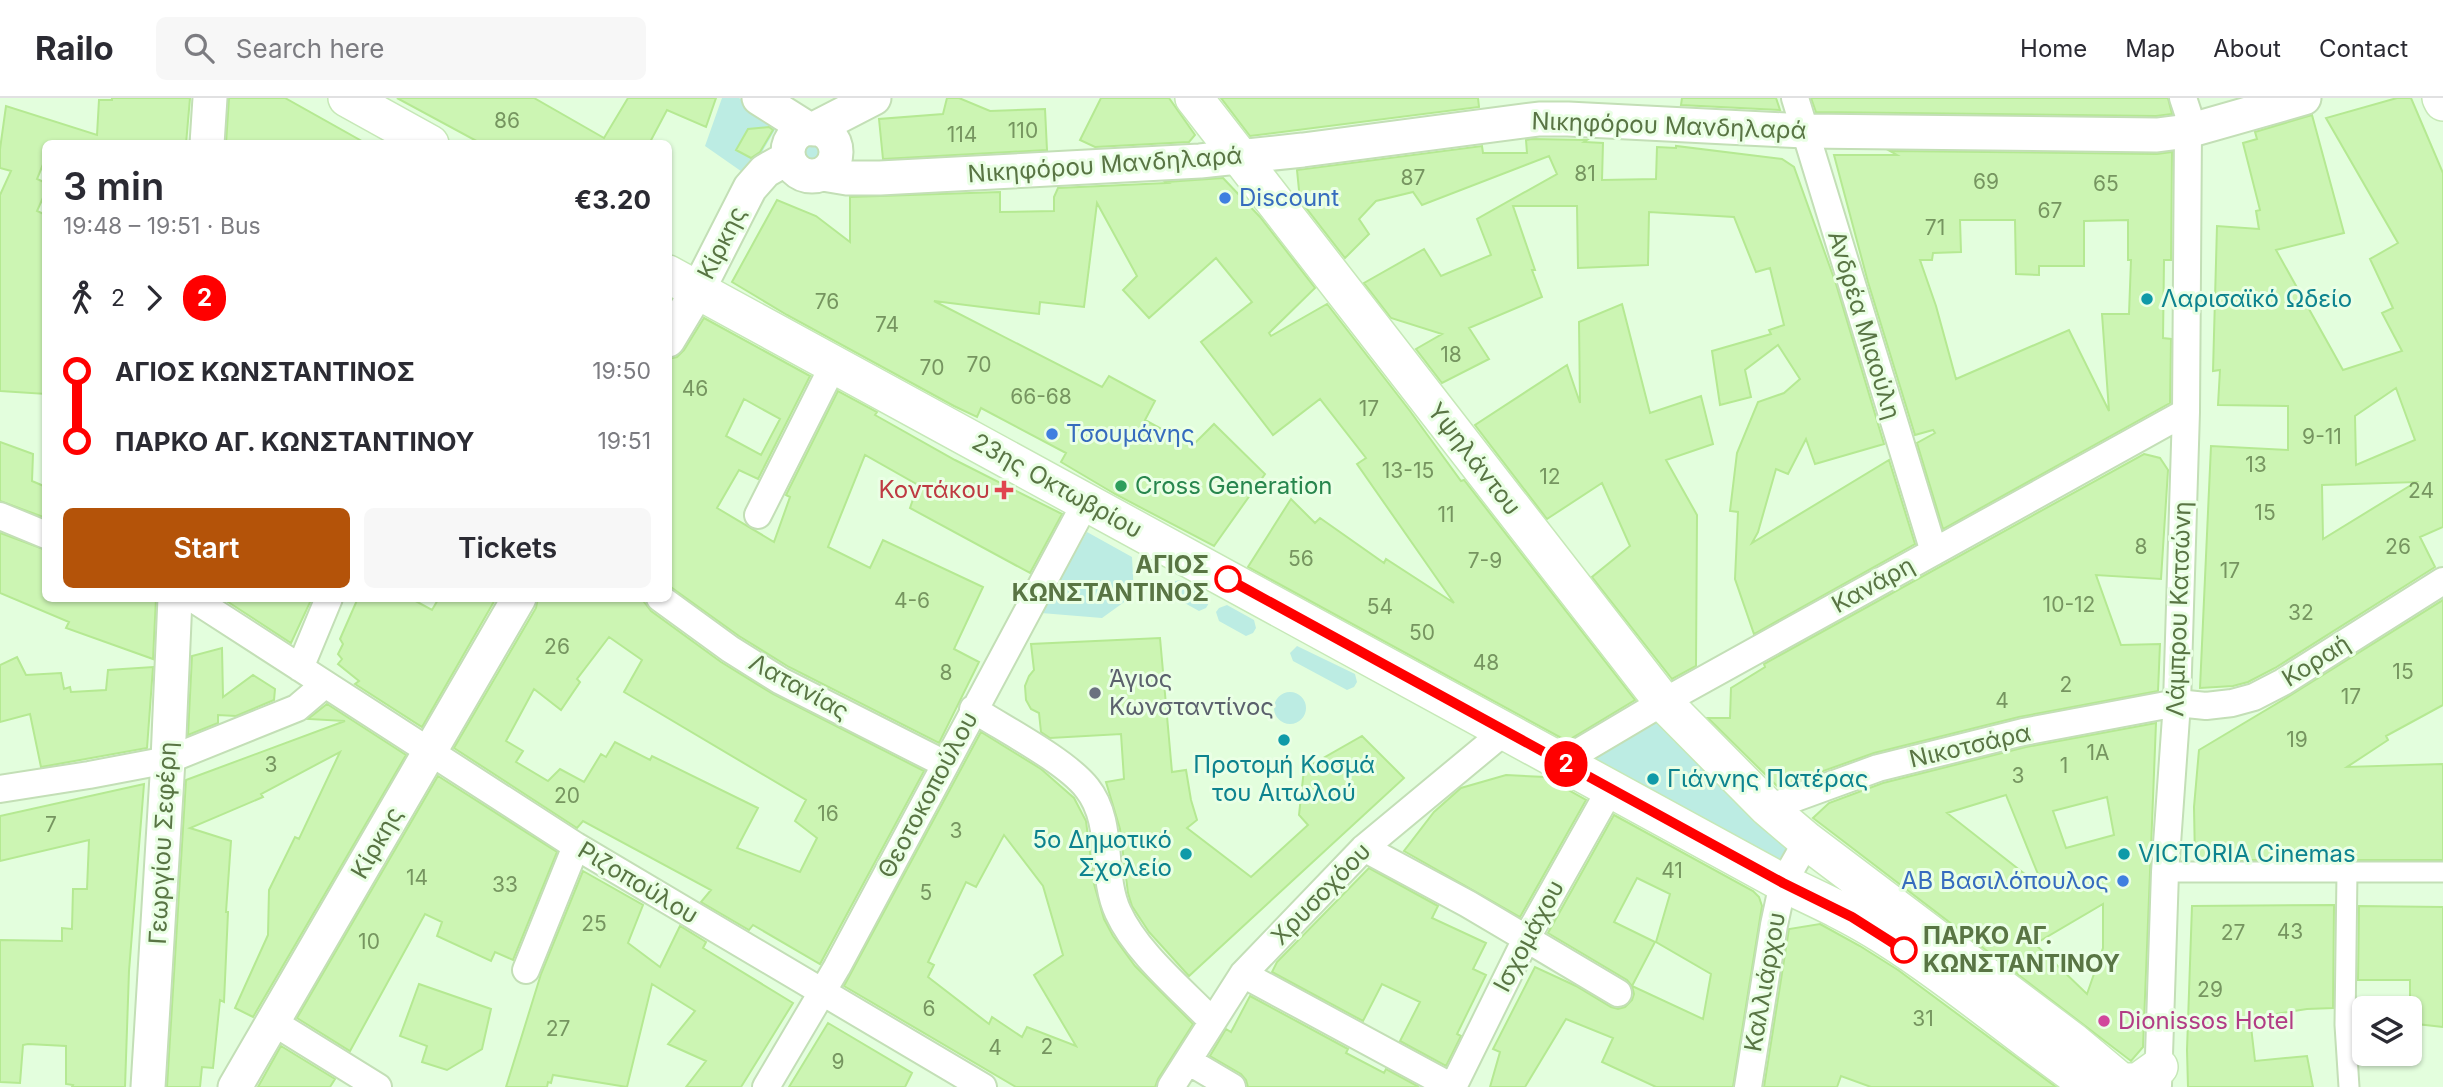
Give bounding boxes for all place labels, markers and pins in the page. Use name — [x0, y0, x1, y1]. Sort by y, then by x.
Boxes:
place label: Discount — [1239, 183, 1339, 212]
marker: Discount — [1217, 190, 1233, 206]
place label: Λαρισαϊκό Ωδείο — [2161, 284, 2352, 313]
marker: Λαρισαϊκό Ωδείο — [2139, 291, 2155, 307]
place label: Τσουμάνης — [1066, 419, 1195, 448]
marker: Τσουμάνης — [1044, 426, 1060, 442]
place label: Cross Generation — [1135, 471, 1332, 500]
place label: Κοντάκου — [879, 475, 990, 504]
marker: Cross Generation — [1113, 478, 1129, 494]
marker: Κοντάκου — [996, 482, 1012, 498]
place label: ΑΓΙΟΣ ΚΩΝΣΤΑΝΤΙΝΟΣ — [1012, 550, 1209, 607]
marker: ΑΓΙΟΣ ΚΩΝΣΤΑΝΤΙΝΟΣ — [1215, 566, 1241, 592]
place label: Άγιος Κωνσταντίνος — [1109, 664, 1274, 721]
marker: Άγιος Κωνσταντίνος — [1087, 685, 1103, 701]
marker: Προτομή Κοσμά του Αιτωλού — [1276, 732, 1292, 748]
place label: Προτομή Κοσμά του Αιτωλού — [1193, 750, 1375, 807]
place label: Γιάννης Πατέρας — [1667, 764, 1868, 793]
marker: Γιάννης Πατέρας — [1645, 771, 1661, 787]
place label: 5ο Δημοτικό Σχολείο — [1032, 825, 1172, 882]
place label: VICTORIA Cinemas — [2138, 839, 2356, 868]
marker: 5ο Δημοτικό Σχολείο — [1178, 846, 1194, 862]
marker: VICTORIA Cinemas — [2116, 846, 2132, 862]
place label: ΑΒ Βασιλόπουλος — [1901, 866, 2109, 895]
marker: ΑΒ Βασιλόπουλος — [2115, 873, 2131, 889]
place label: ΠΑΡΚΟ ΑΓ. ΚΩΝΣΤΑΝΤΙΝΟΥ — [1923, 921, 2120, 978]
marker: ΠΑΡΚΟ ΑΓ. ΚΩΝΣΤΑΝΤΙΝΟΥ — [1891, 937, 1917, 963]
place label: Dionissos Hotel — [2118, 1006, 2294, 1035]
marker: Dionissos Hotel — [2096, 1013, 2112, 1029]

